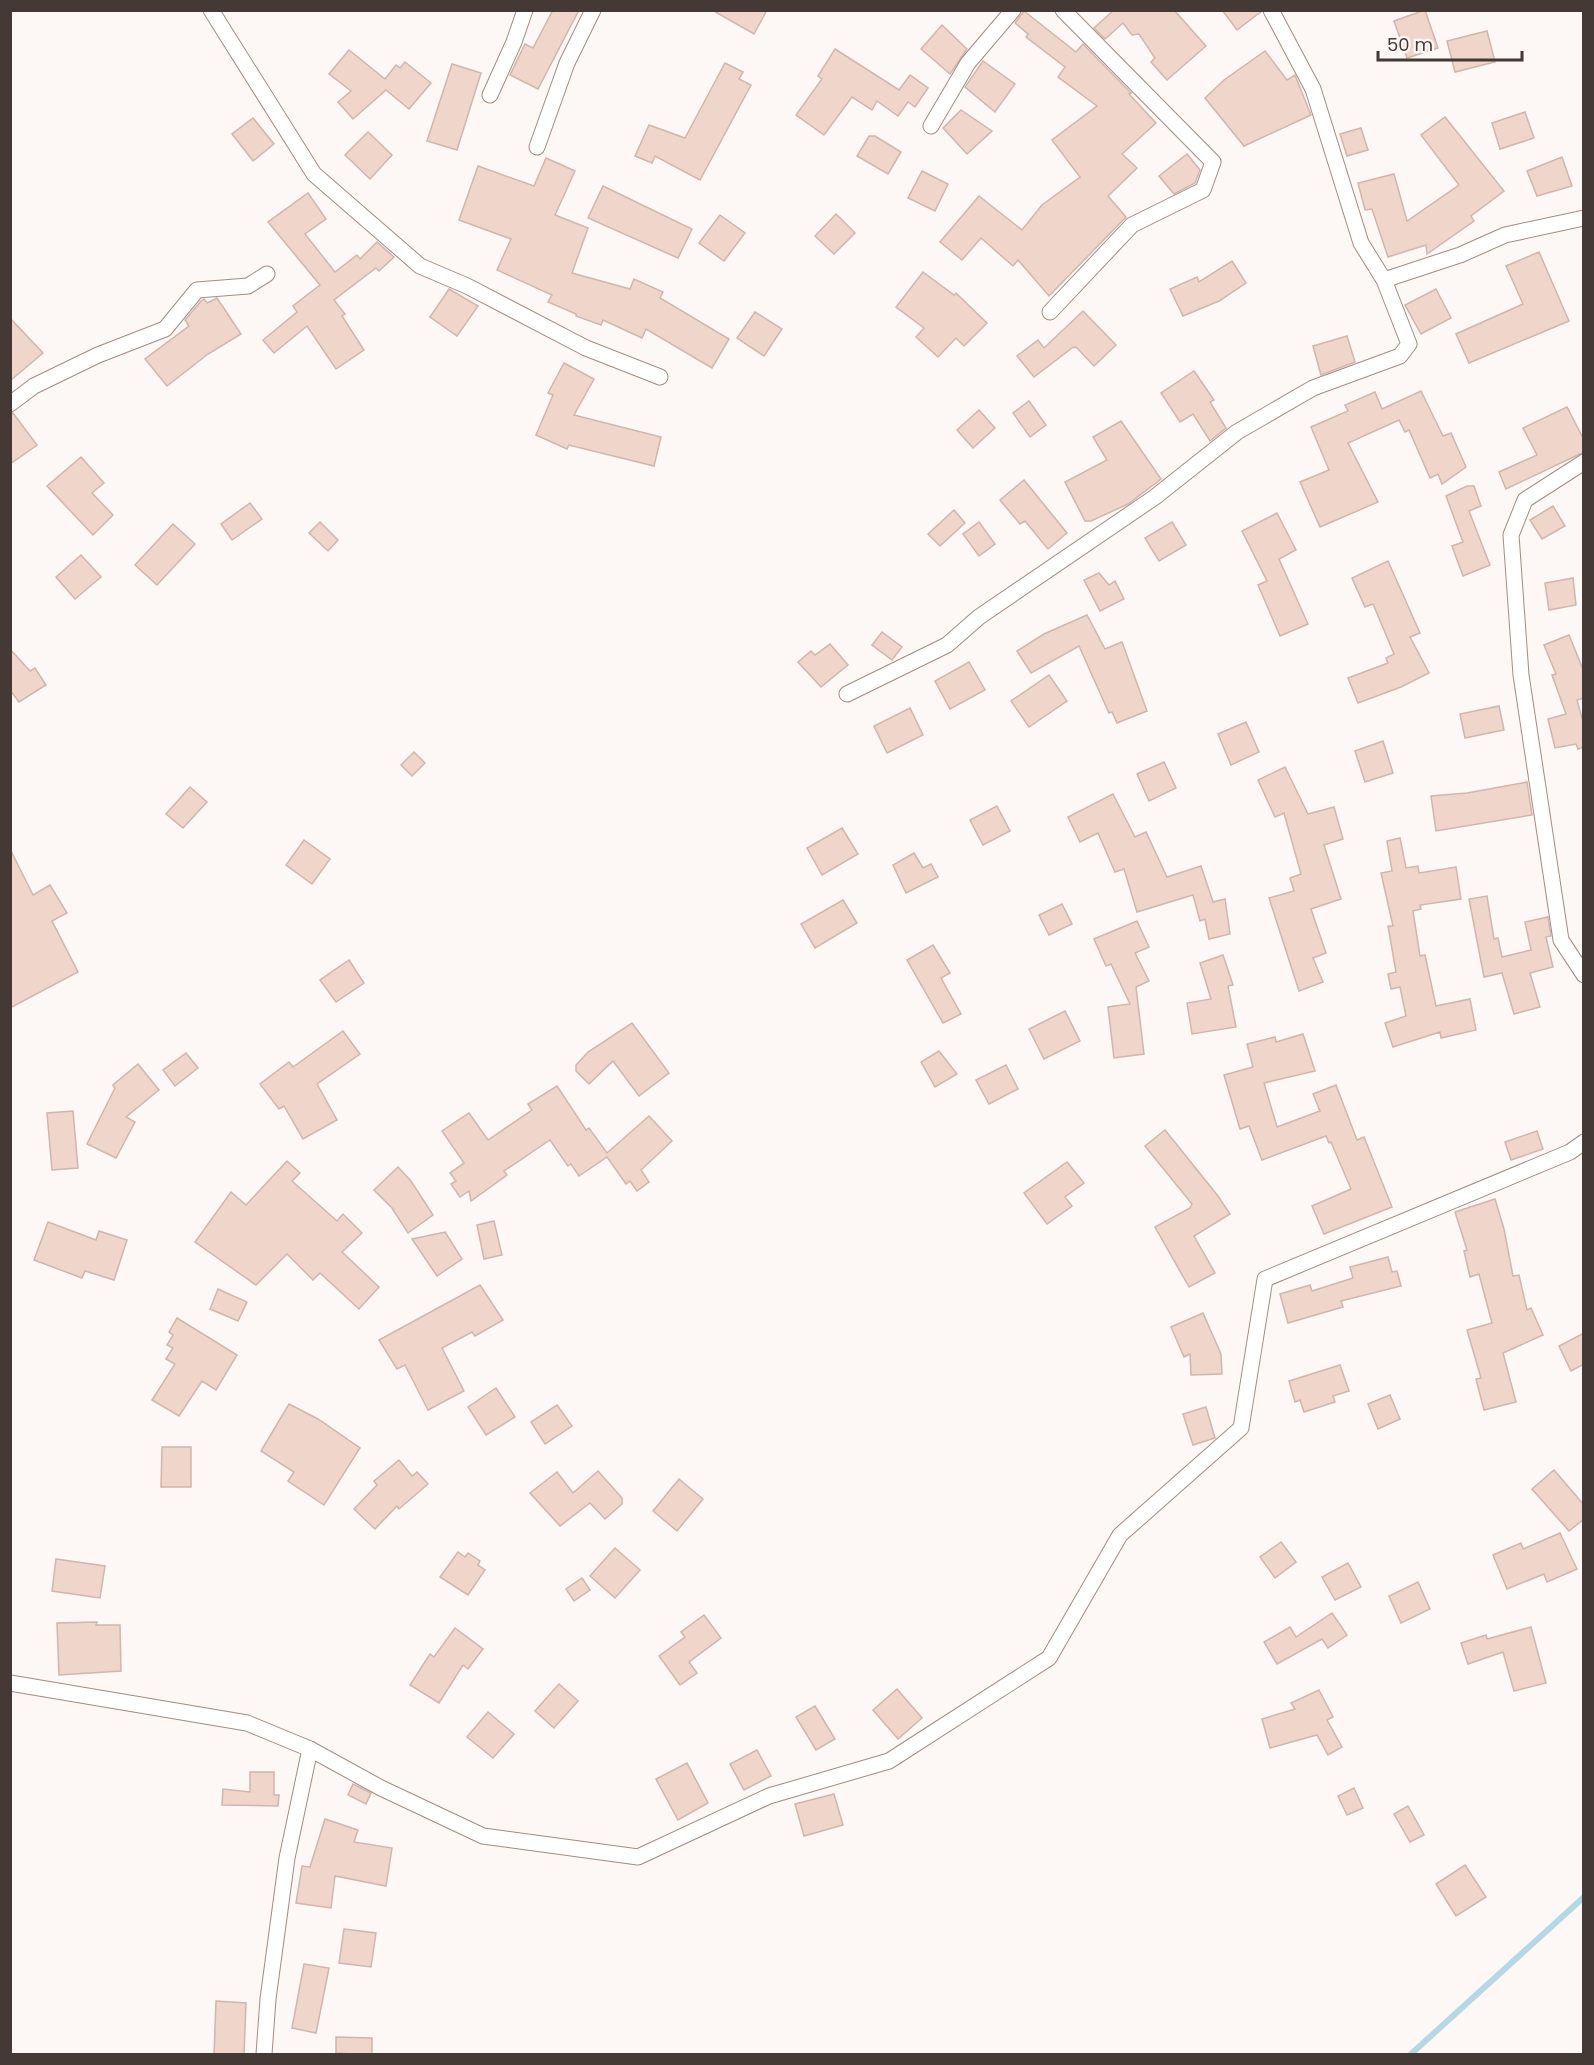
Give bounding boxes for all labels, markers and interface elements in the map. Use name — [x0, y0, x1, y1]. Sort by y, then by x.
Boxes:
scale bar — [1378, 24, 1522, 62]
text: 50 m — [1387, 32, 1433, 57]

